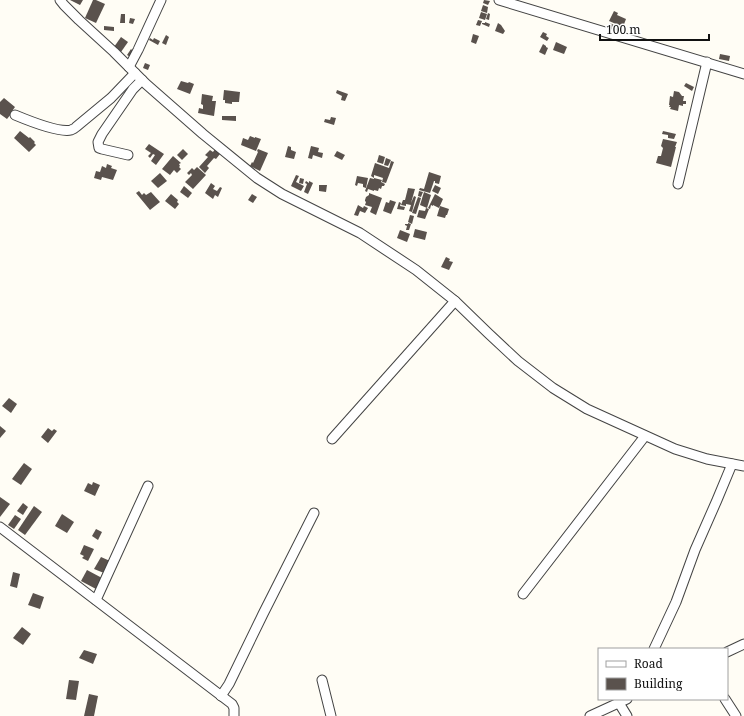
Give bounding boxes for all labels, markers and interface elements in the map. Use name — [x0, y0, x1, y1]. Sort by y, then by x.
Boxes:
scale bar — [600, 16, 709, 42]
text: 100 m — [606, 21, 641, 38]
legend — [598, 648, 728, 700]
text: Road — [634, 655, 664, 672]
text: Building — [634, 675, 683, 692]

